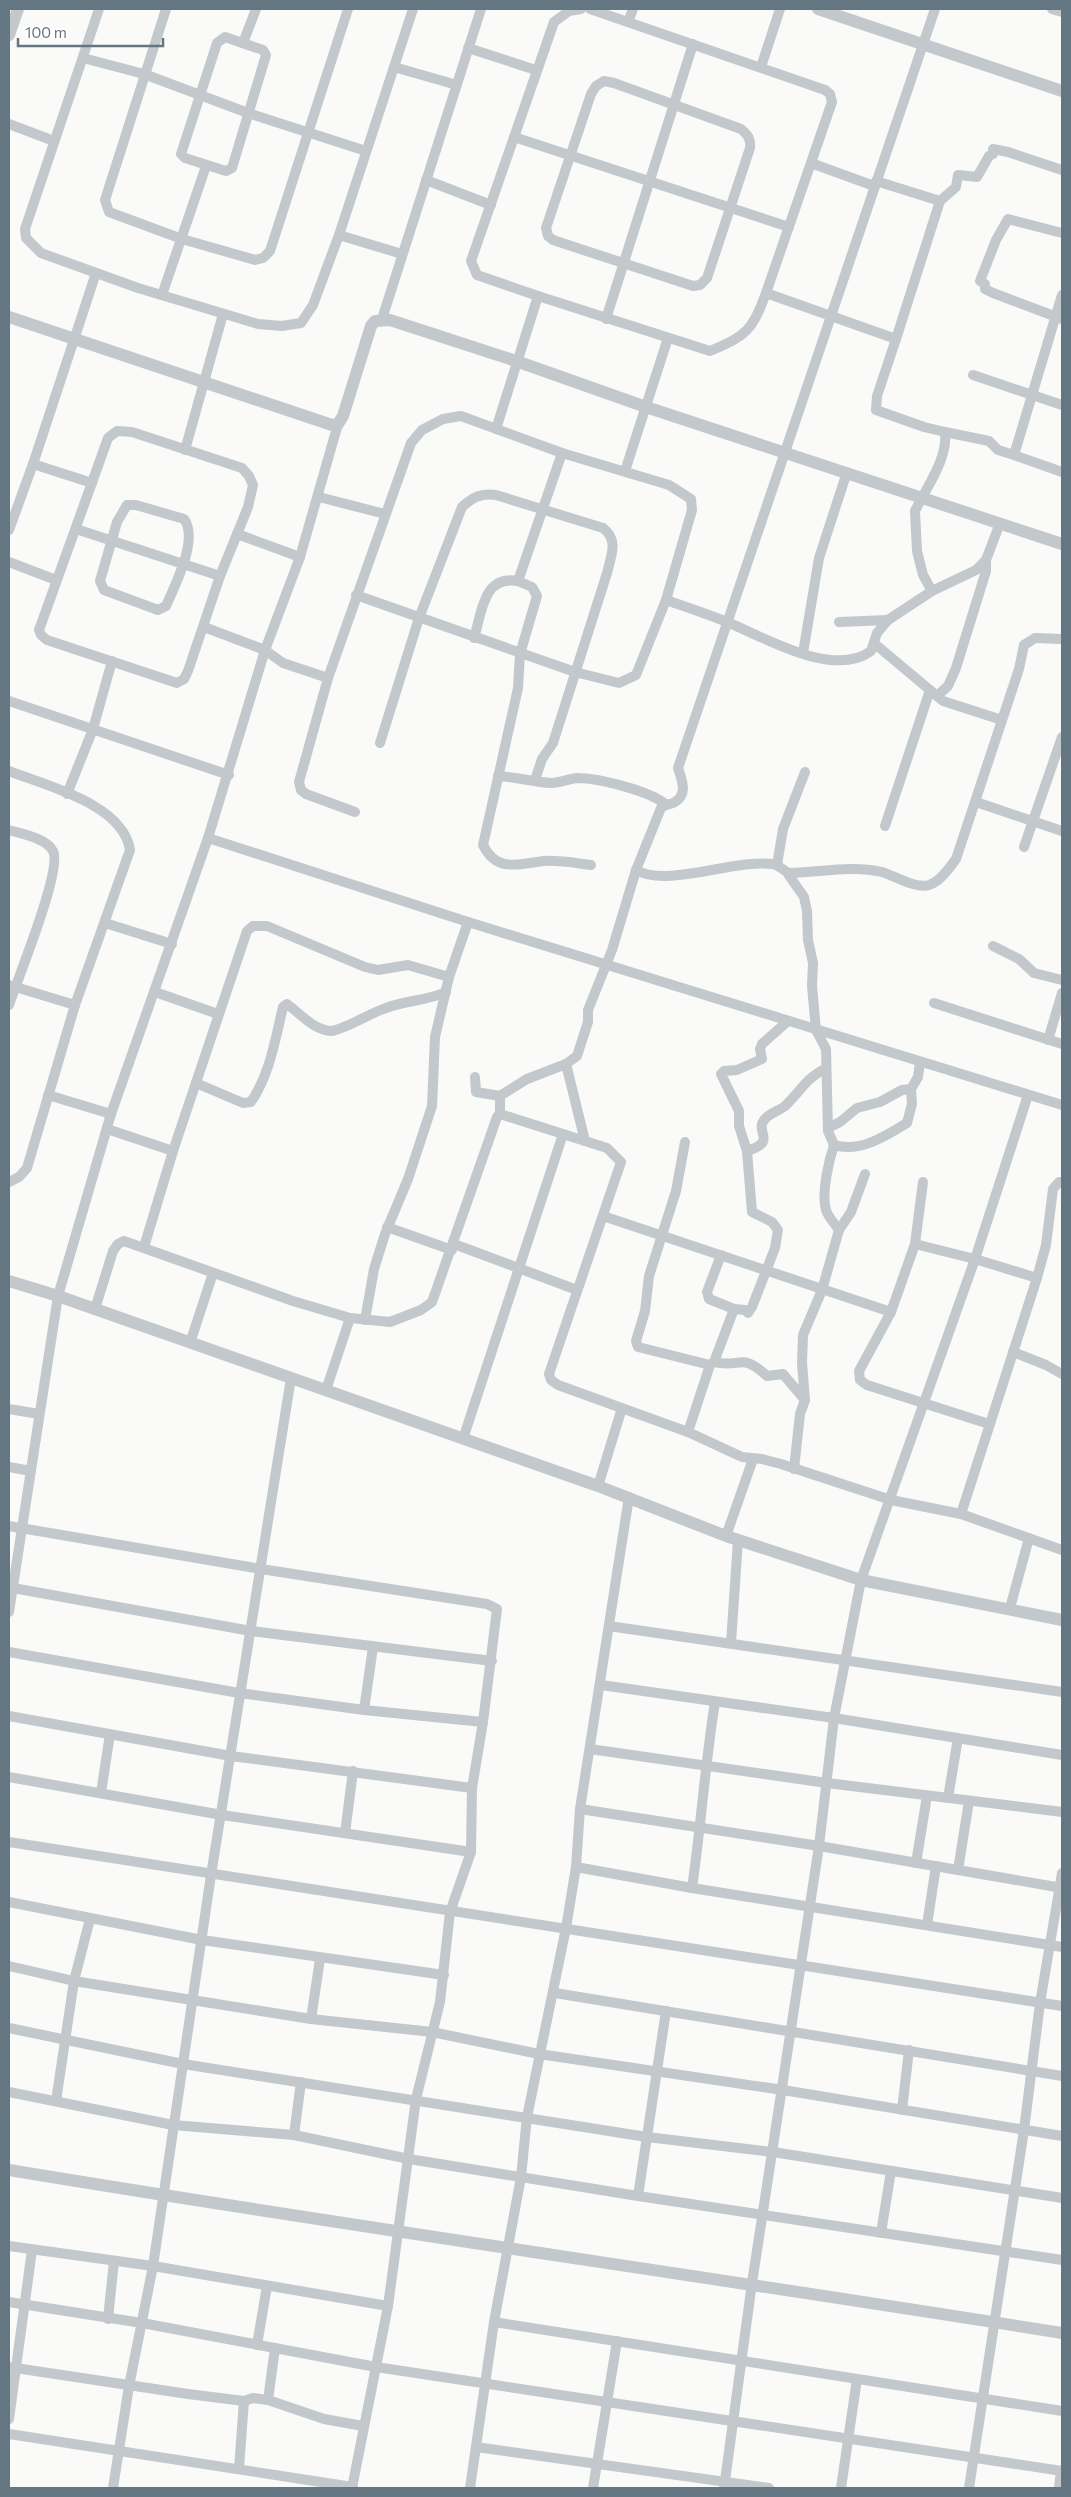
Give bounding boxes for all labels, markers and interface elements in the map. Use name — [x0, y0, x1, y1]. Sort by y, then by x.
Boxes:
scale bar — [18, 15, 162, 47]
text: 100 m — [25, 23, 67, 41]

